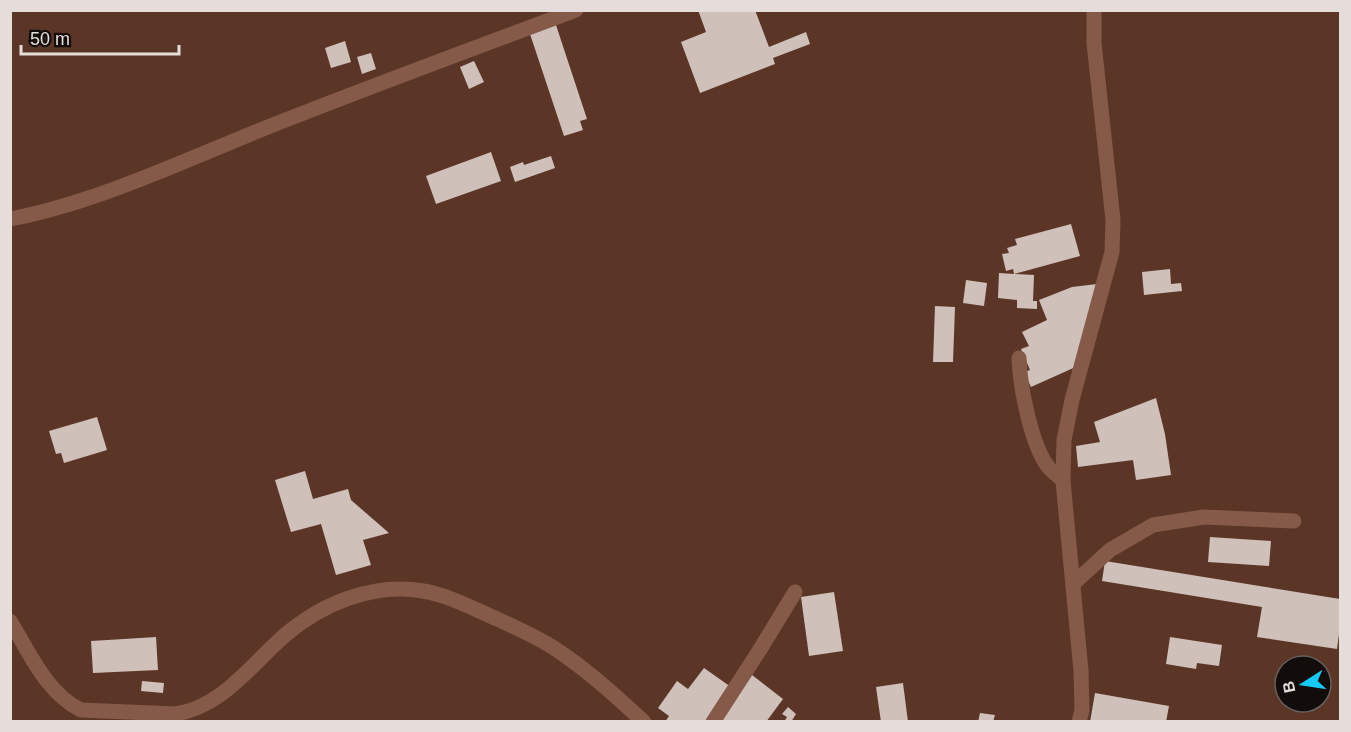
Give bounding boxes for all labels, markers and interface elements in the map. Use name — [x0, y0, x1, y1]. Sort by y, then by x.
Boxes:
scale bar — [21, 18, 178, 56]
text: 50 m — [30, 29, 70, 49]
north arrow — [1273, 654, 1333, 714]
text: B — [1279, 680, 1298, 694]

